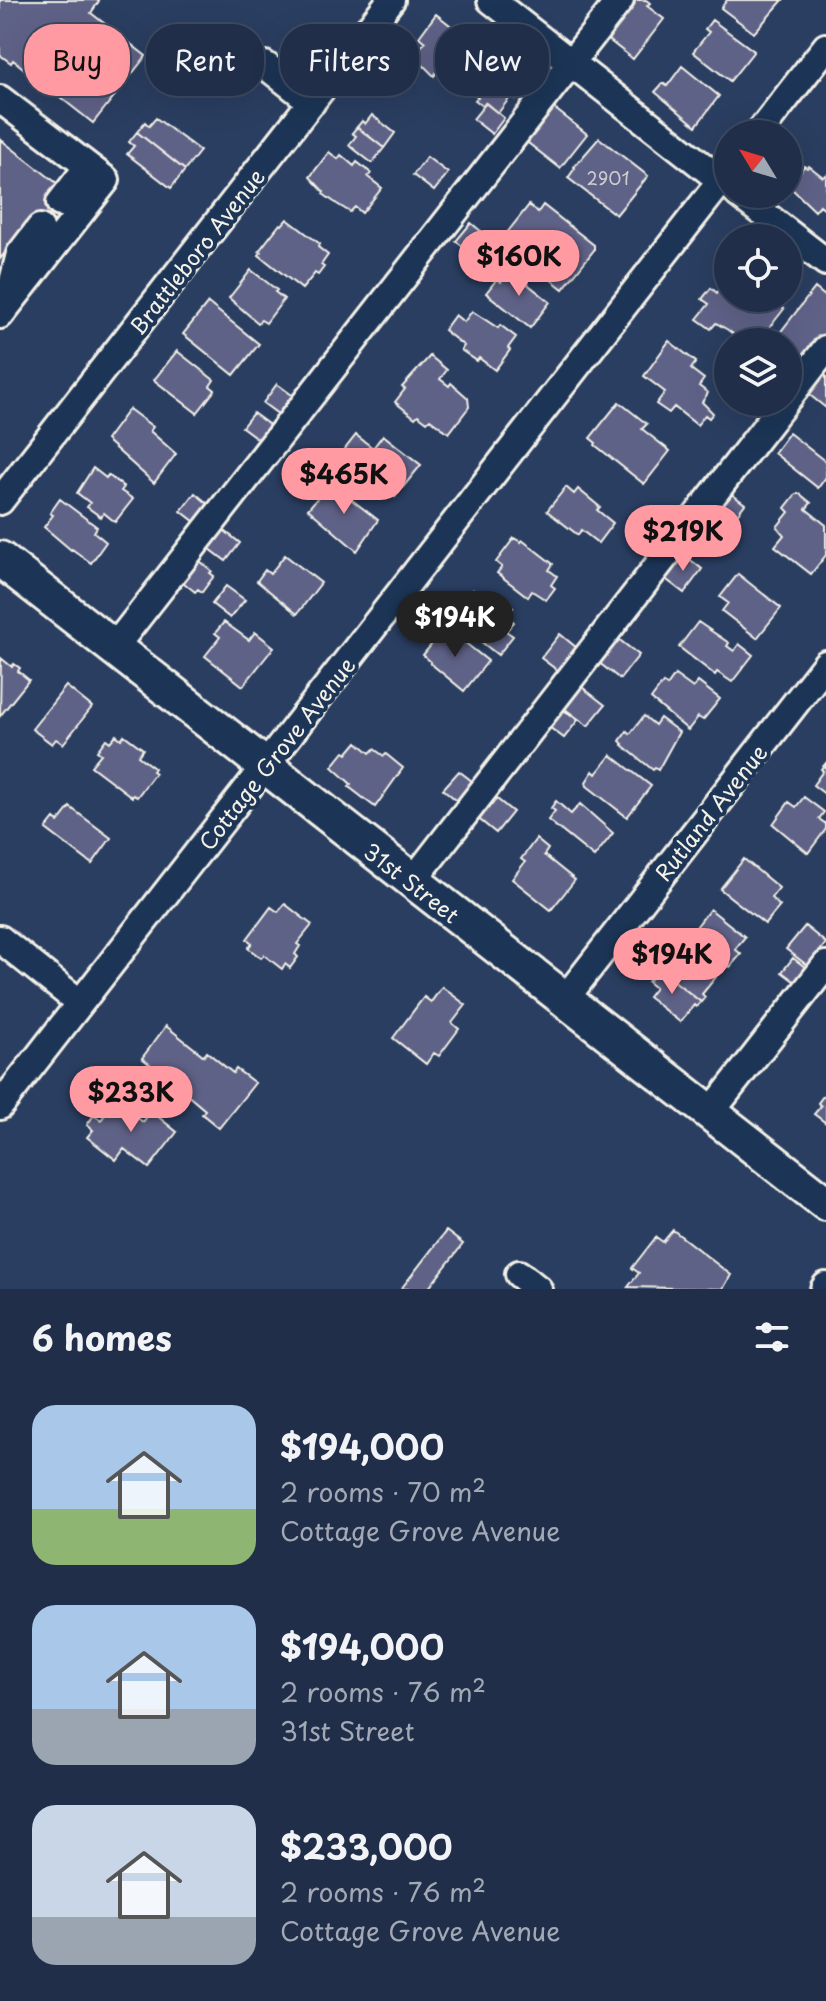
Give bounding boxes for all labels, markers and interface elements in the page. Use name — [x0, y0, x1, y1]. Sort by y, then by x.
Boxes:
chip: Buy — [24, 24, 130, 96]
chip: Rent — [146, 24, 264, 96]
chip: Filters — [280, 24, 419, 96]
chip: New — [435, 24, 549, 96]
north arrow — [714, 120, 802, 208]
map controls — [714, 120, 802, 416]
street label: Brattleboro Avenue — [120, 161, 272, 341]
house number: 2901 — [587, 164, 629, 191]
button: locate — [714, 224, 802, 312]
pin: $160K — [463, 230, 575, 298]
text: $160K — [476, 236, 562, 275]
button: layers — [714, 328, 802, 416]
pin: $465K — [288, 448, 400, 516]
text: $465K — [300, 454, 389, 493]
pin: $219K — [627, 505, 739, 573]
text: $219K — [643, 511, 723, 550]
pin: $194K — [399, 591, 511, 659]
text: $194K — [414, 597, 496, 636]
street label: Cottage Grove Avenue — [190, 649, 362, 857]
street label: Rutland Avenue — [646, 737, 774, 887]
street label: 31st Street — [357, 834, 467, 930]
pin: $194K — [616, 928, 728, 996]
text: $194K — [631, 934, 713, 973]
pin: $233K — [75, 1066, 187, 1134]
text: $233K — [88, 1072, 174, 1111]
text: 6 homes — [32, 1311, 172, 1363]
icon: filters — [750, 1315, 794, 1359]
text: $194,000 — [280, 1420, 444, 1472]
icon: home — [96, 1437, 192, 1533]
text: 2 rooms · 70 m² — [280, 1472, 486, 1511]
text: Cottage Grove Avenue — [280, 1511, 560, 1550]
text: $194,000 — [280, 1620, 444, 1672]
icon: home — [96, 1637, 192, 1733]
text: 2 rooms · 76 m² — [280, 1672, 486, 1711]
text: 31st Street — [280, 1711, 415, 1750]
text: $233,000 — [280, 1820, 453, 1872]
icon: home — [96, 1837, 192, 1933]
text: 2 rooms · 76 m² — [280, 1872, 486, 1911]
text: Cottage Grove Avenue — [280, 1911, 560, 1950]

